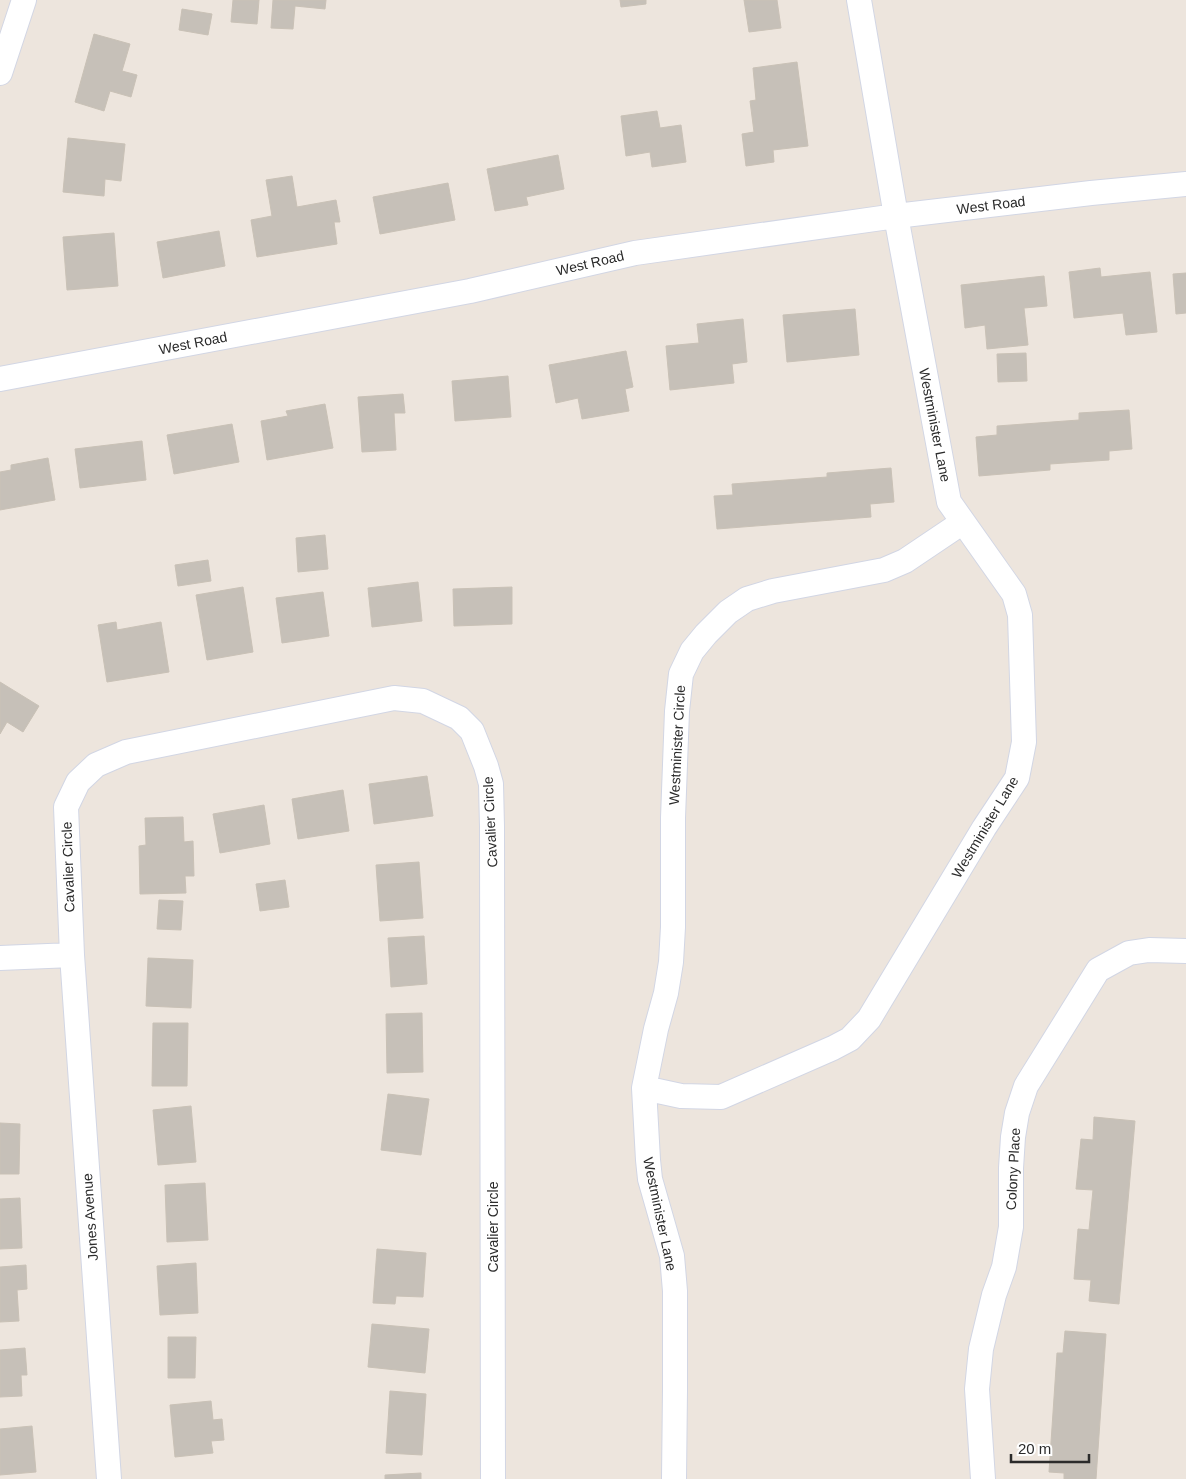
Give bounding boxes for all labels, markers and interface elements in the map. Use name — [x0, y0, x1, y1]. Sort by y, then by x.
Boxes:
street label: West Road — [956, 193, 1026, 217]
street label: West Road — [555, 247, 625, 279]
street label: West Road — [158, 329, 228, 357]
street label: Westminister Lane — [916, 367, 954, 484]
street label: Westminister Circle — [666, 684, 688, 805]
street label: Westminister Lane — [948, 773, 1022, 881]
street label: Cavalier Circle — [480, 776, 500, 868]
street label: Cavalier Circle — [58, 821, 78, 913]
street label: Colony Place — [1003, 1127, 1023, 1211]
street label: Westminister Lane — [640, 1156, 680, 1272]
street label: Jones Avenue — [79, 1172, 101, 1261]
street label: Cavalier Circle — [485, 1181, 501, 1273]
scale bar — [1011, 1432, 1088, 1464]
text: 20 m — [1018, 1440, 1051, 1457]

